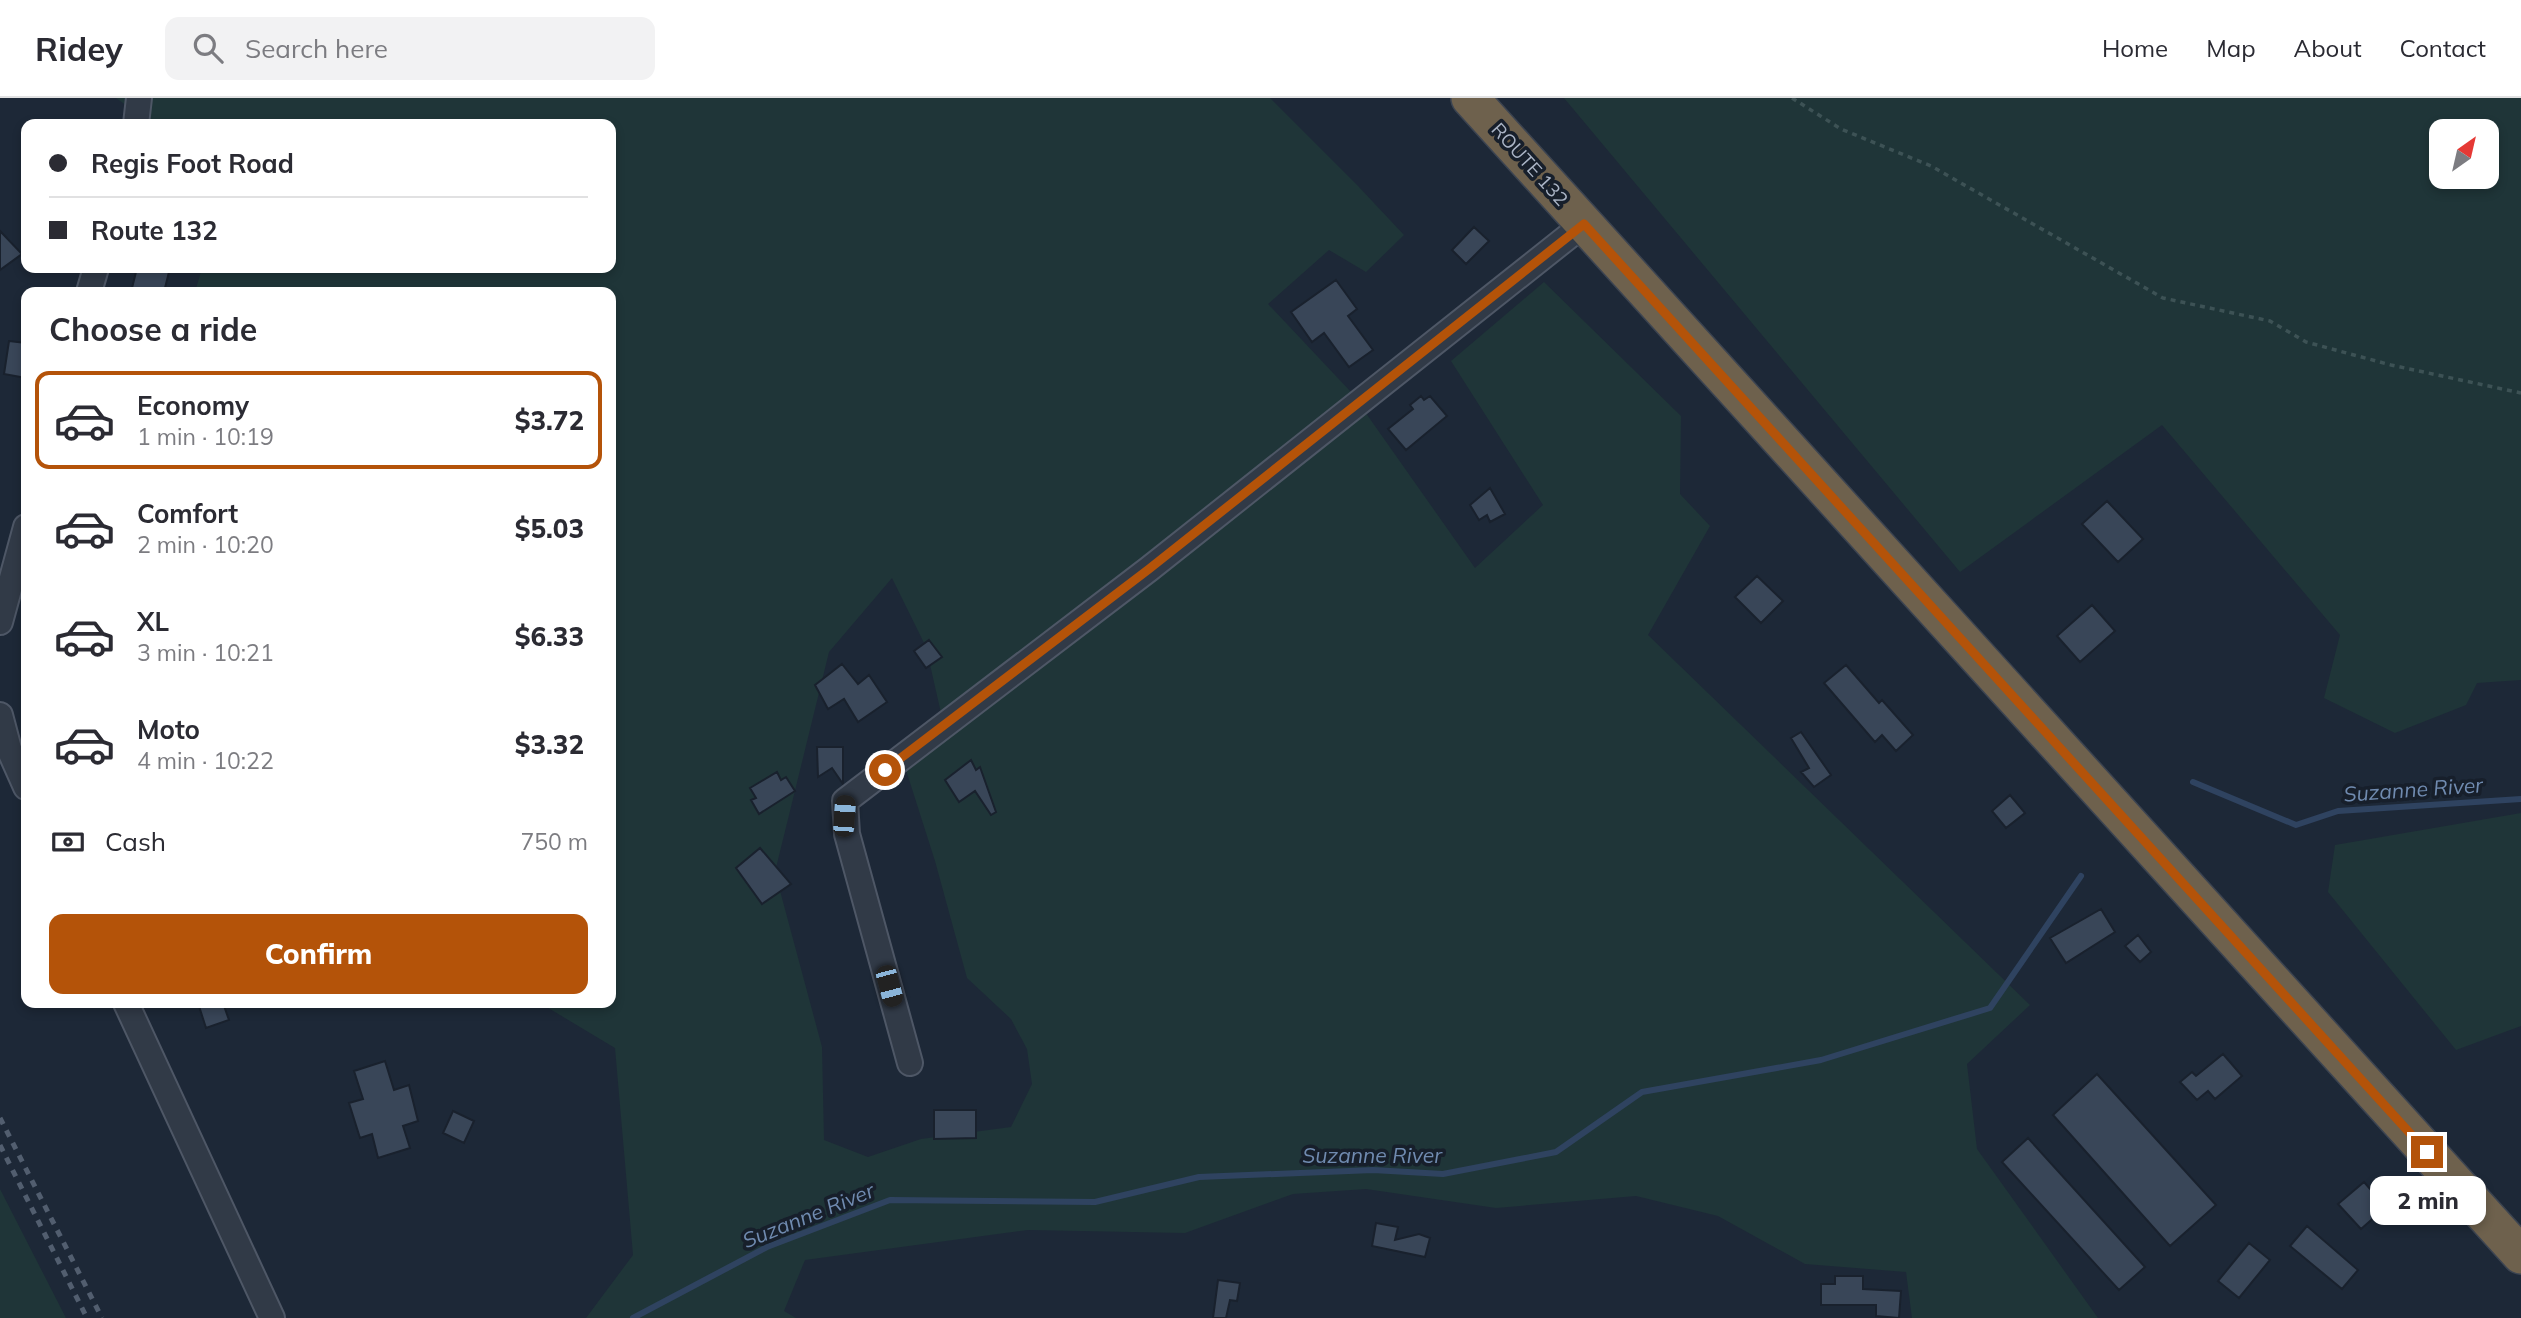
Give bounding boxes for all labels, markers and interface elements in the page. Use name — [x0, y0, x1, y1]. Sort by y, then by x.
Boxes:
search box — [165, 17, 655, 80]
text: Ridey — [35, 28, 123, 69]
icon: search — [189, 29, 227, 67]
text: Search here — [245, 32, 388, 65]
text: Home — [2102, 33, 2168, 63]
text: Map — [2206, 33, 2256, 63]
text: About — [2294, 33, 2362, 63]
text: Contact — [2400, 33, 2486, 63]
street label: ROUTE 132 — [1486, 118, 1574, 210]
north arrow — [2429, 119, 2499, 189]
map controls — [2429, 119, 2499, 189]
text: Regis Foot Road — [91, 147, 294, 180]
text: Route 132 — [91, 214, 218, 247]
text: Choose a ride — [49, 309, 257, 349]
icon: car — [53, 389, 116, 452]
text: Economy — [137, 389, 249, 422]
text: $3.72 — [515, 404, 584, 437]
text: 1 min · 10:19 — [137, 422, 274, 451]
icon: car — [53, 497, 116, 560]
text: Comfort — [137, 497, 238, 530]
text: $5.03 — [515, 512, 584, 545]
text: 2 min · 10:20 — [137, 530, 274, 559]
icon: car — [53, 605, 116, 668]
text: XL — [137, 605, 169, 638]
text: $6.33 — [515, 620, 584, 653]
text: 3 min · 10:21 — [137, 638, 274, 667]
icon: car — [53, 713, 116, 776]
text: Moto — [137, 713, 200, 746]
text: $3.32 — [515, 728, 584, 761]
text: 4 min · 10:22 — [137, 746, 274, 775]
route start — [869, 754, 901, 786]
water label: Suzanne River — [2342, 771, 2485, 807]
car — [833, 794, 856, 838]
icon: cash — [49, 823, 87, 861]
text: Cash — [105, 825, 166, 858]
text: 750 m — [520, 827, 588, 856]
button: Confirm — [49, 914, 588, 994]
car — [874, 963, 905, 1009]
route end — [2411, 1136, 2443, 1168]
water label: Suzanne River — [1302, 1142, 1443, 1168]
water label: Suzanne River — [738, 1176, 879, 1253]
callout: 2 min — [2369, 1176, 2485, 1226]
text: 2 min — [2397, 1186, 2459, 1215]

